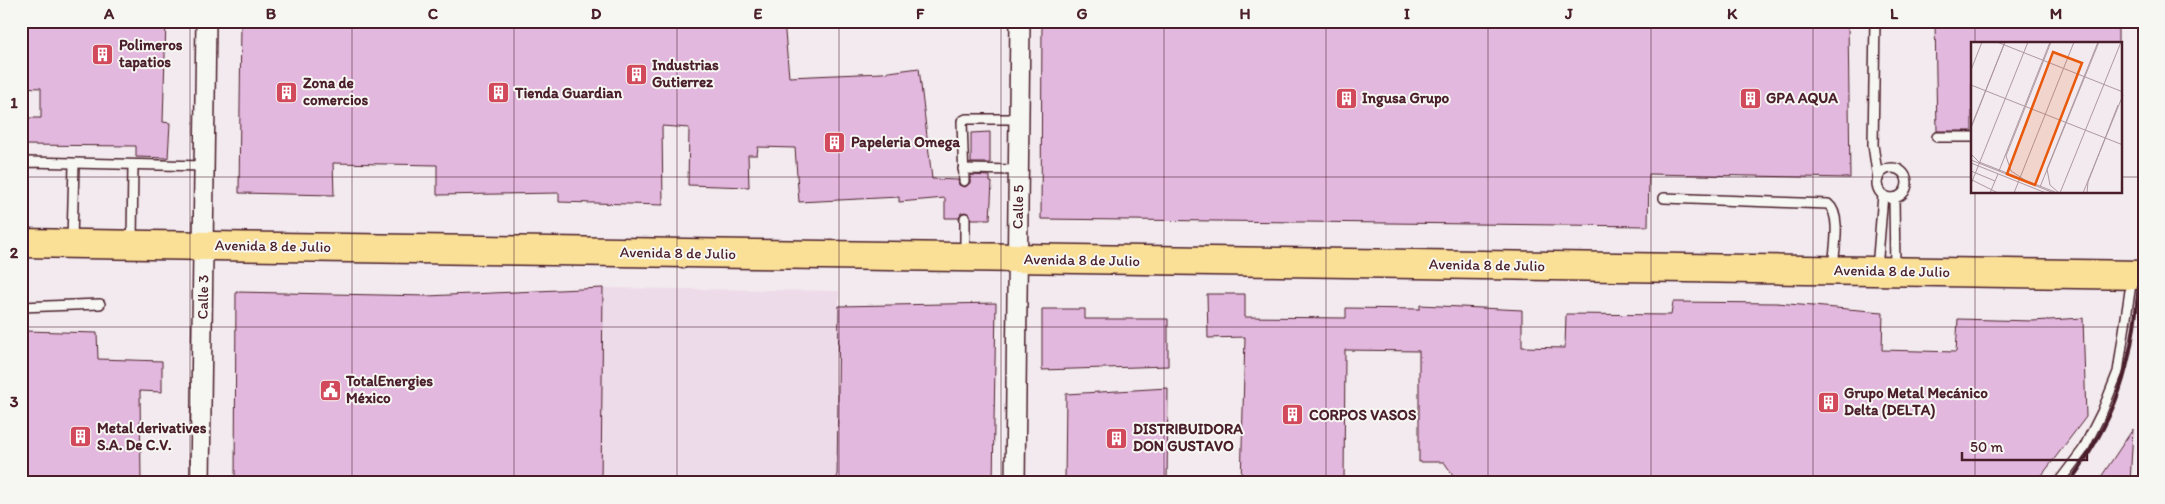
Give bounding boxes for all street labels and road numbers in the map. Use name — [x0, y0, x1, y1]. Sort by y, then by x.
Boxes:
street label: Calle 5 — [1009, 185, 1027, 229]
street label: Avenida 8 de Julio — [215, 236, 331, 256]
street label: Avenida 8 de Julio — [620, 243, 736, 263]
street label: Avenida 8 de Julio — [1024, 250, 1140, 270]
street label: Avenida 8 de Julio — [1429, 255, 1545, 275]
street label: Avenida 8 de Julio — [1834, 261, 1950, 281]
street label: Calle 3 — [194, 275, 212, 319]

